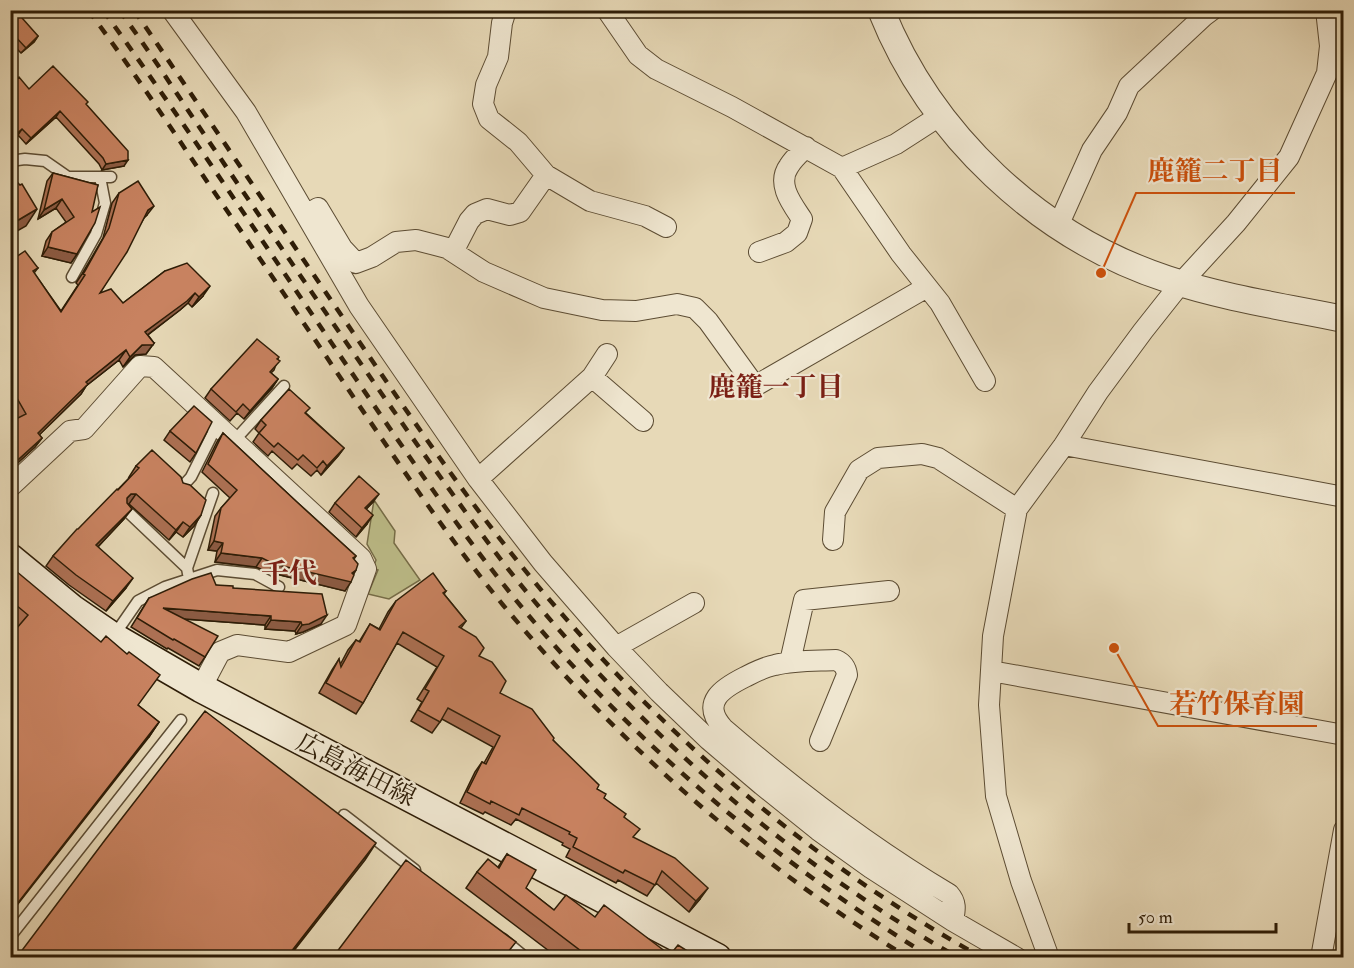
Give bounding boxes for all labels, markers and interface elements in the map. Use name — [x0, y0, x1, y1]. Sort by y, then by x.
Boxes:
callout: 鹿籠二丁目 — [1136, 148, 1295, 193]
text: 鹿籠二丁目 — [1148, 155, 1283, 188]
district label: 鹿籠一丁目 — [709, 371, 844, 404]
district label: 千代 — [261, 557, 317, 592]
callout: 若竹保育園 — [1158, 681, 1317, 726]
text: 若竹保育園 — [1170, 688, 1305, 721]
street label: 広島海田線 — [291, 726, 421, 814]
scale bar — [1129, 896, 1276, 934]
text: 50 m — [1138, 906, 1173, 929]

